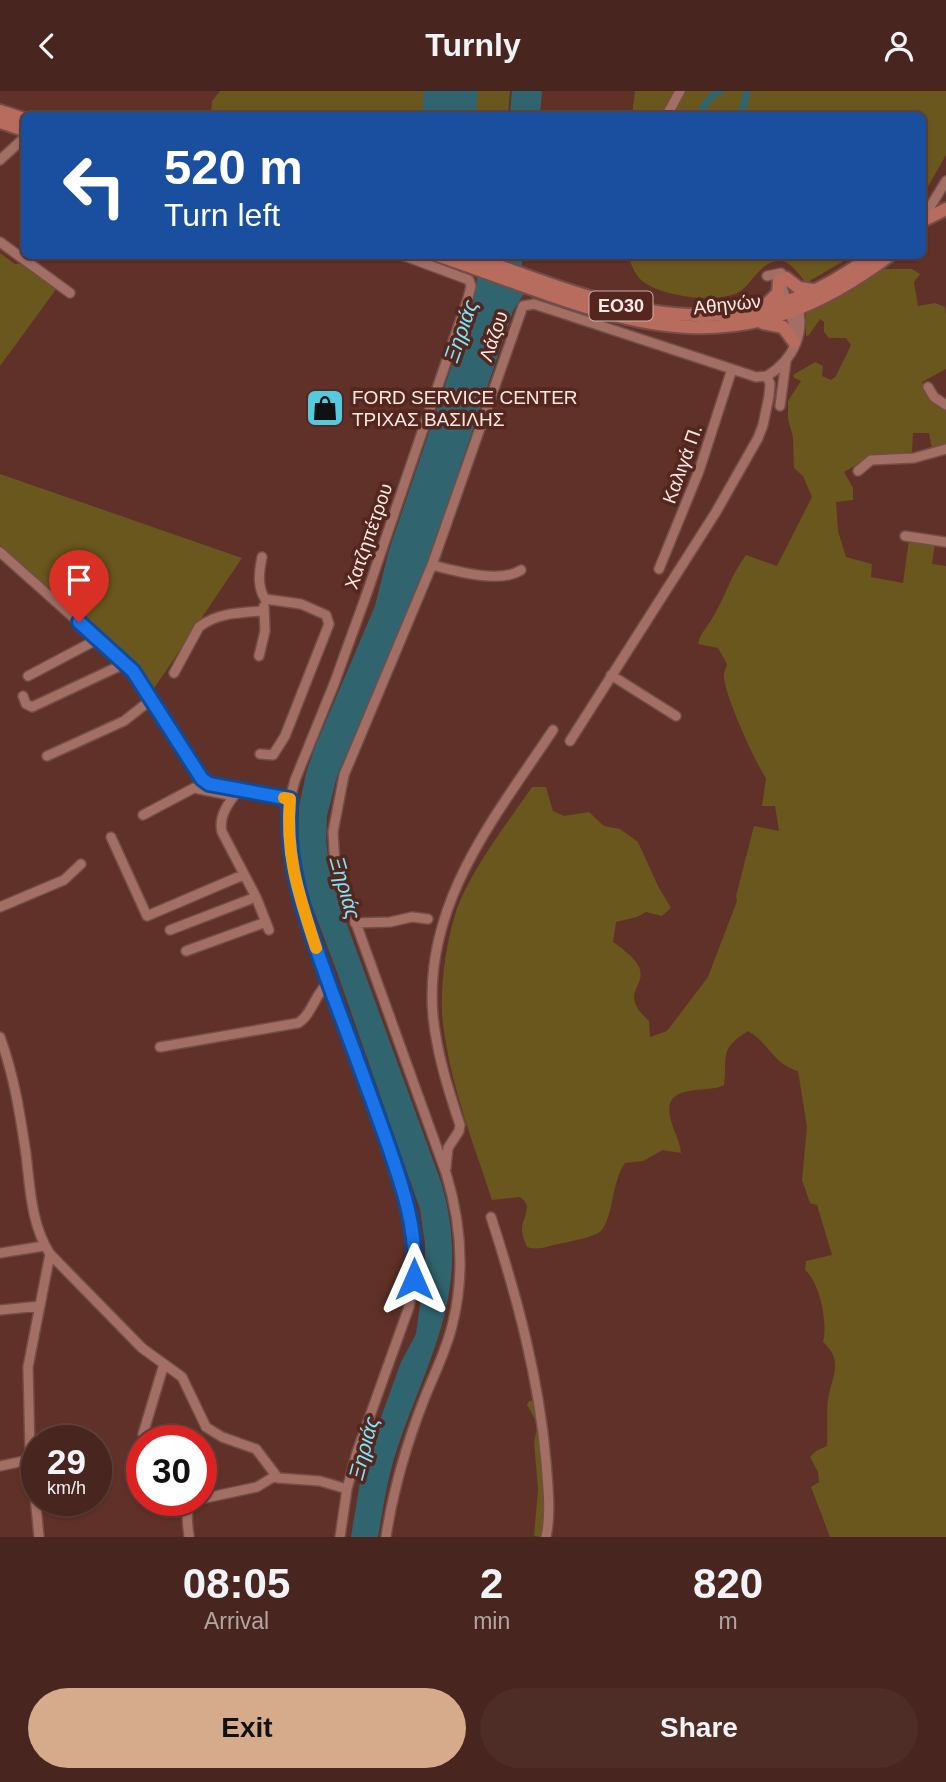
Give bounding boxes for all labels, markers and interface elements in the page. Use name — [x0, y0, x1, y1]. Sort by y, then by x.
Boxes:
icon: back — [28, 27, 66, 65]
text: Turnly — [425, 27, 521, 63]
icon: person — [880, 27, 918, 65]
icon: left — [49, 140, 140, 231]
text: 520 m — [164, 140, 303, 194]
text: Turn left — [164, 197, 280, 233]
road number: ΕΟ30 — [590, 291, 652, 321]
street label: Αθηνών — [692, 291, 762, 318]
water label: Ξηριάς — [439, 296, 482, 366]
street label: Λάζου — [475, 308, 512, 364]
shop icon: FORD SERVICE CENTER ΤΡΙΧΑΣ ΒΑΣΙΛΗΣ — [304, 387, 346, 429]
place label: FORD SERVICE CENTER ΤΡΙΧΑΣ ΒΑΣΙΛΗΣ — [352, 387, 578, 430]
street label: Καλιγά Π. — [659, 422, 706, 506]
street label: Χατζηπέτρου — [341, 481, 396, 592]
pin — [49, 550, 109, 622]
icon: arrive — [60, 561, 98, 599]
water label: Ξηριάς — [325, 853, 366, 923]
position arrow — [377, 1242, 451, 1316]
water label: Ξηριάς — [344, 1413, 383, 1483]
speed limit sign: 30 — [126, 1425, 217, 1516]
text: 29 — [47, 1442, 86, 1481]
text: km/h — [47, 1478, 86, 1498]
text: 08:05 — [183, 1560, 290, 1607]
text: 2 — [480, 1560, 503, 1607]
text: 820 — [693, 1560, 763, 1607]
text: Arrival — [204, 1608, 269, 1634]
text: min — [473, 1608, 510, 1634]
text: m — [719, 1608, 738, 1634]
button: Exit — [28, 1688, 466, 1768]
button: Share — [480, 1688, 918, 1768]

